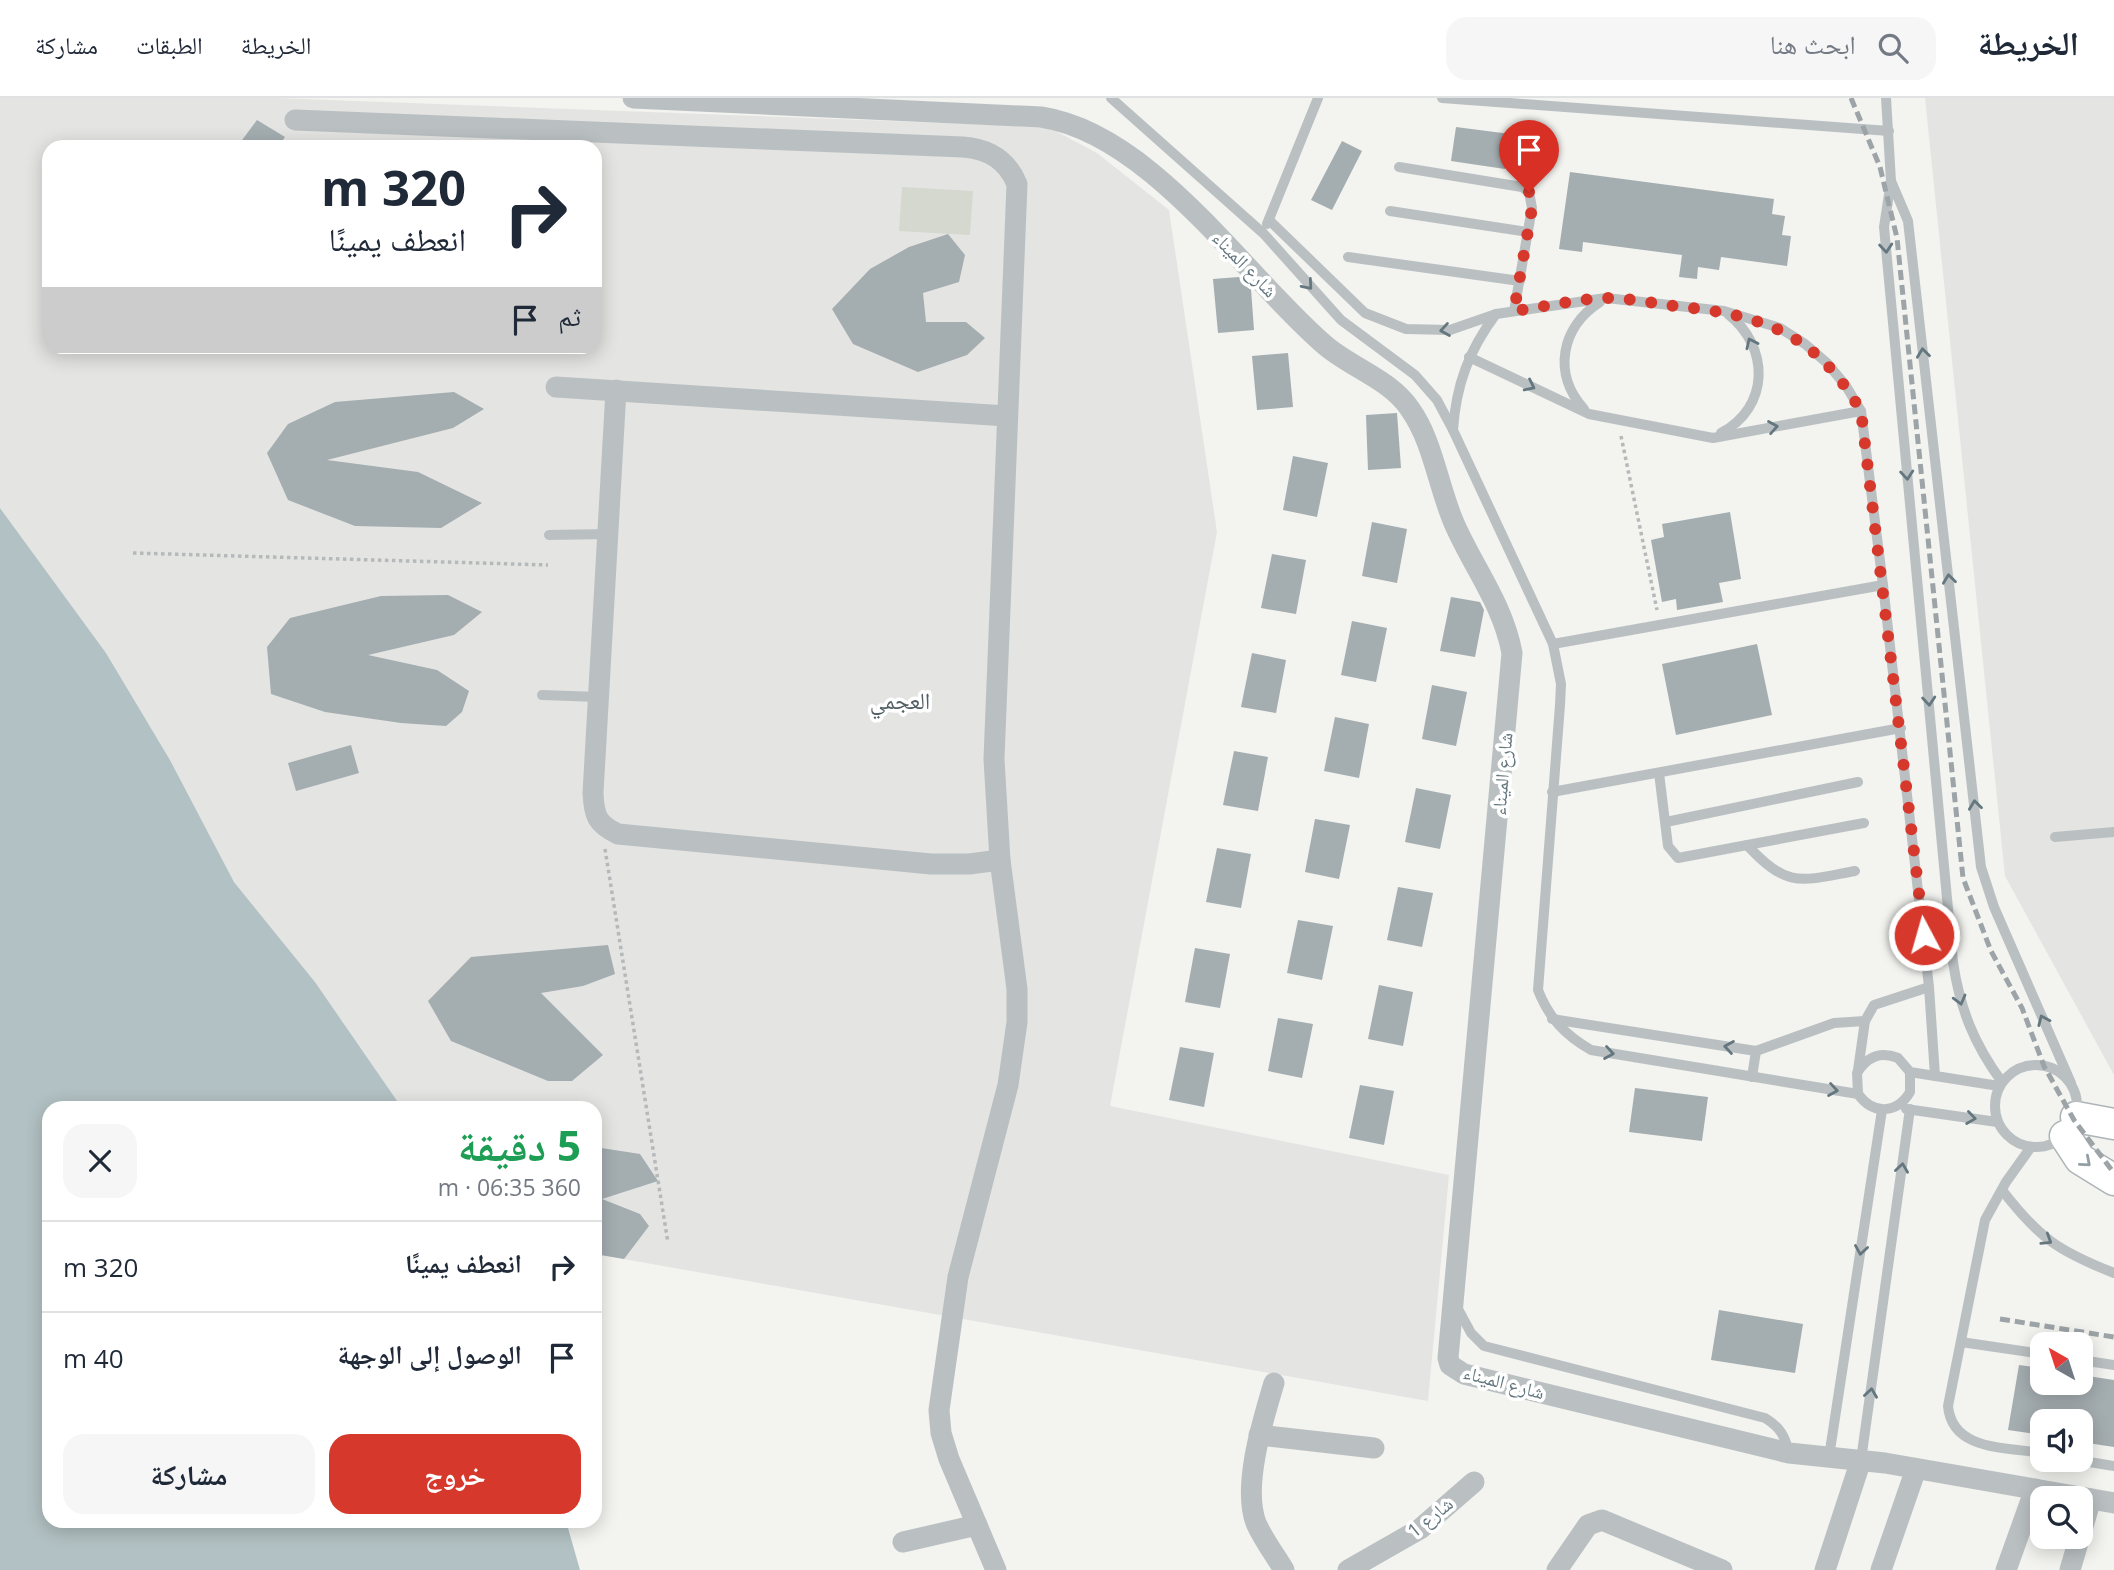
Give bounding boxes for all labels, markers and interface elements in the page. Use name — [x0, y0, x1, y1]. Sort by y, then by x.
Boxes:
search box — [1446, 17, 1936, 80]
text: الخريطة — [1978, 20, 2079, 65]
text: ابحث هنا — [1770, 26, 1856, 62]
text: مشاركة — [35, 28, 98, 61]
text: الطبقات — [136, 28, 203, 61]
text: الخريطة — [241, 28, 311, 61]
icon: search — [1874, 29, 1912, 67]
pin — [1499, 120, 1559, 192]
icon: arrive — [1510, 131, 1548, 169]
text: 320 m — [321, 154, 466, 220]
icon: right — [490, 168, 581, 259]
text: انعطف يمينًا — [329, 217, 466, 260]
street label: شارع الميناء — [1207, 225, 1283, 303]
one-way arrow — [1878, 243, 1893, 254]
one-way arrow — [1300, 277, 1312, 290]
text: ثم — [558, 298, 581, 334]
icon: arrive — [506, 301, 544, 339]
one-way arrow — [1439, 322, 1450, 337]
one-way arrow — [1746, 338, 1760, 350]
one-way arrow — [1915, 348, 1930, 359]
one-way arrow — [1523, 378, 1535, 392]
one-way arrow — [1767, 420, 1779, 435]
one-way arrow — [1899, 469, 1914, 480]
one-way arrow — [1941, 574, 1956, 585]
district label: العجمي — [870, 684, 930, 720]
one-way arrow — [1921, 695, 1936, 707]
street label: شارع الميناء — [1485, 732, 1519, 816]
one-way arrow — [1967, 800, 1982, 811]
position arrow — [1887, 898, 1961, 972]
one-way arrow — [1952, 994, 1966, 1006]
one-way arrow — [2037, 1015, 2051, 1028]
one-way arrow — [1723, 1039, 1735, 1054]
one-way arrow — [1603, 1045, 1615, 1060]
one-way arrow — [1828, 1082, 1839, 1097]
one-way arrow — [1965, 1110, 1977, 1125]
text: 5 دقيقة — [458, 1116, 581, 1173]
button: close — [63, 1124, 137, 1198]
one-way arrow — [2078, 1154, 2091, 1166]
one-way arrow — [1894, 1162, 1909, 1173]
text: 360 m · 06:35 — [438, 1171, 581, 1203]
one-way arrow — [2040, 1231, 2053, 1244]
one-way arrow — [1853, 1244, 1868, 1256]
text: انعطف يمينًا — [405, 1245, 522, 1281]
icon: right — [543, 1248, 581, 1286]
text: 320 m — [63, 1249, 138, 1285]
north arrow — [2030, 1332, 2093, 1395]
map controls — [2030, 1332, 2093, 1549]
text: الوصول إلى الوجهة — [338, 1336, 522, 1372]
icon: arrive — [543, 1339, 581, 1377]
text: 40 m — [63, 1340, 124, 1376]
street label: شارع الميناء — [1461, 1359, 1547, 1405]
one-way arrow — [1863, 1387, 1878, 1399]
button: sound — [2030, 1409, 2093, 1472]
button: مشاركة — [63, 1434, 315, 1514]
button: خروج — [329, 1434, 581, 1514]
button: search — [2030, 1486, 2093, 1549]
street label: شارع 1 — [1402, 1491, 1458, 1543]

